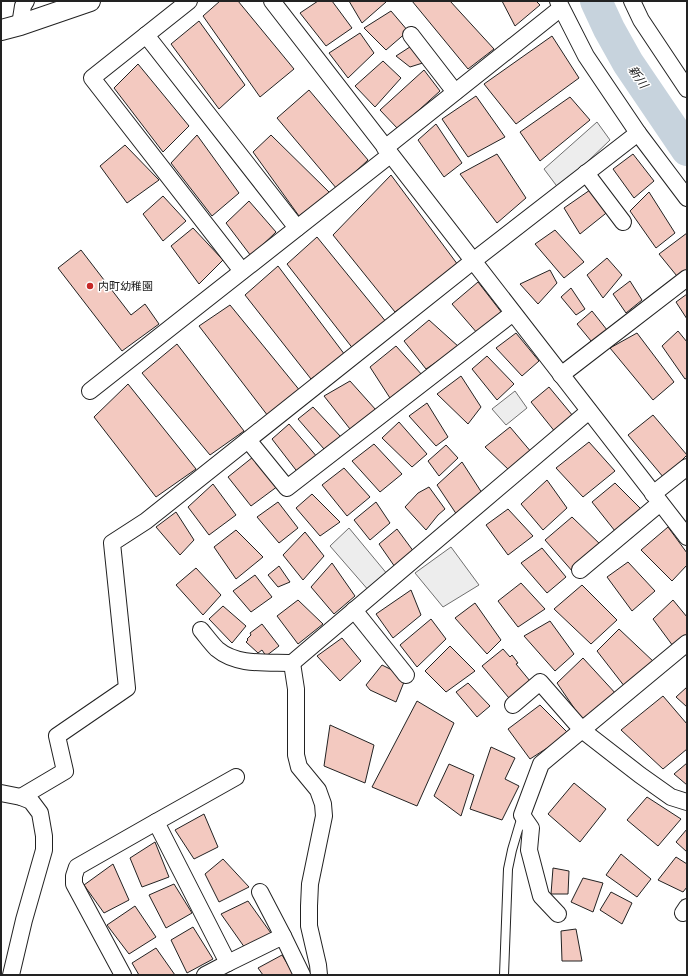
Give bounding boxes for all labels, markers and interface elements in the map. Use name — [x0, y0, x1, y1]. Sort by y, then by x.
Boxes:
water label: 新川 — [625, 63, 652, 93]
place label: 内町幼稚園 — [98, 279, 153, 293]
marker: 内町幼稚園 — [85, 281, 95, 291]

